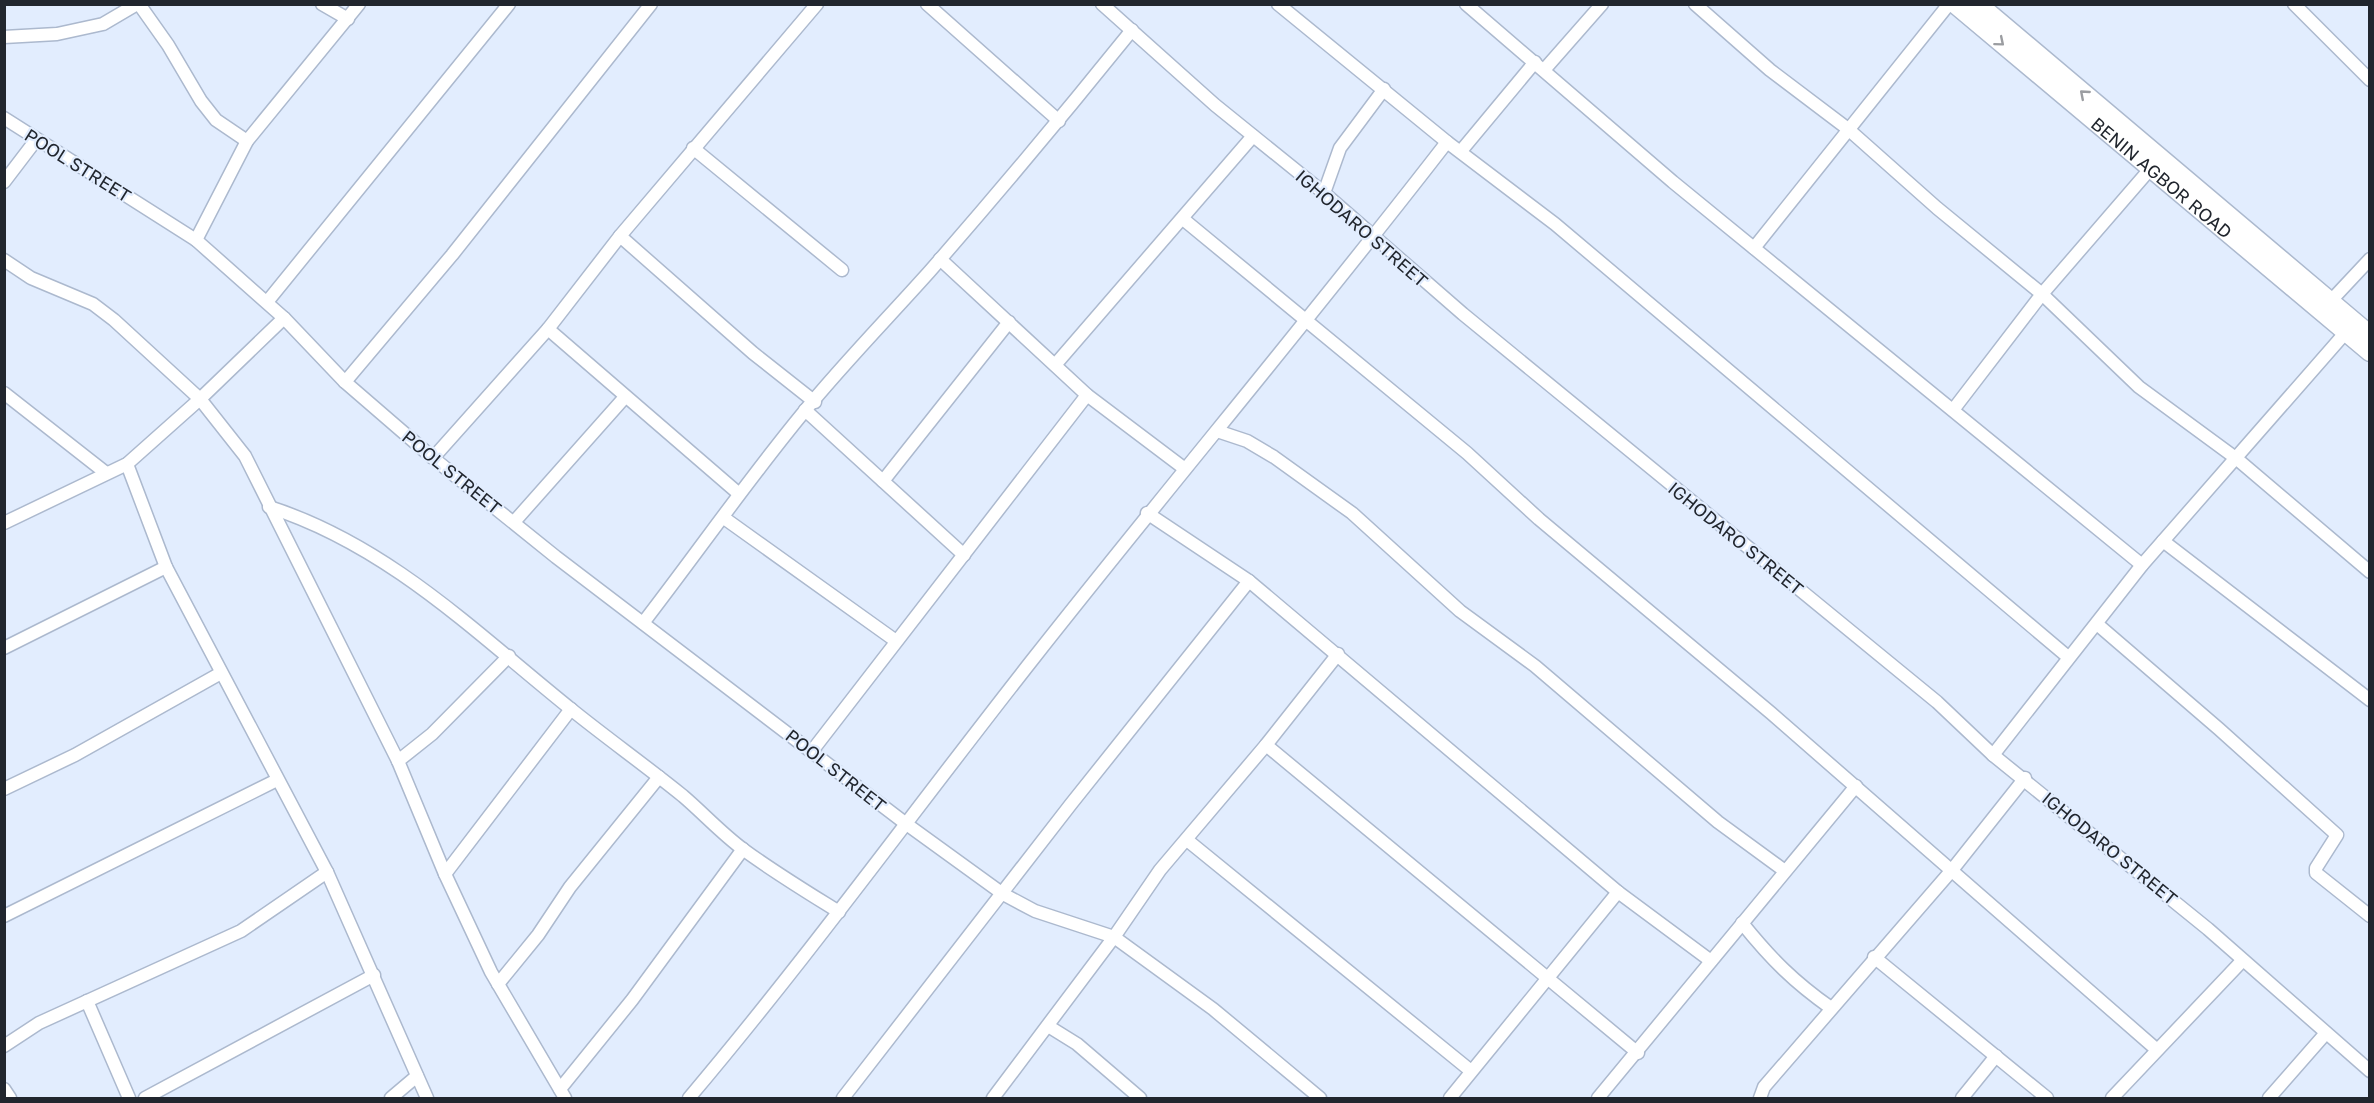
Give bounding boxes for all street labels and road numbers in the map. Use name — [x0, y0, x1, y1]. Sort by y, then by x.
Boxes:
street label: BENIN AGBOR ROAD — [2087, 112, 2237, 243]
street label: POOL STREET — [21, 124, 135, 206]
street label: IGHODARO STREET — [1291, 165, 1433, 291]
street label: POOL STREET — [398, 425, 506, 519]
street label: IGHODARO STREET — [1664, 477, 1808, 599]
street label: POOL STREET — [781, 724, 891, 816]
street label: IGHODARO STREET — [2038, 787, 2182, 909]

